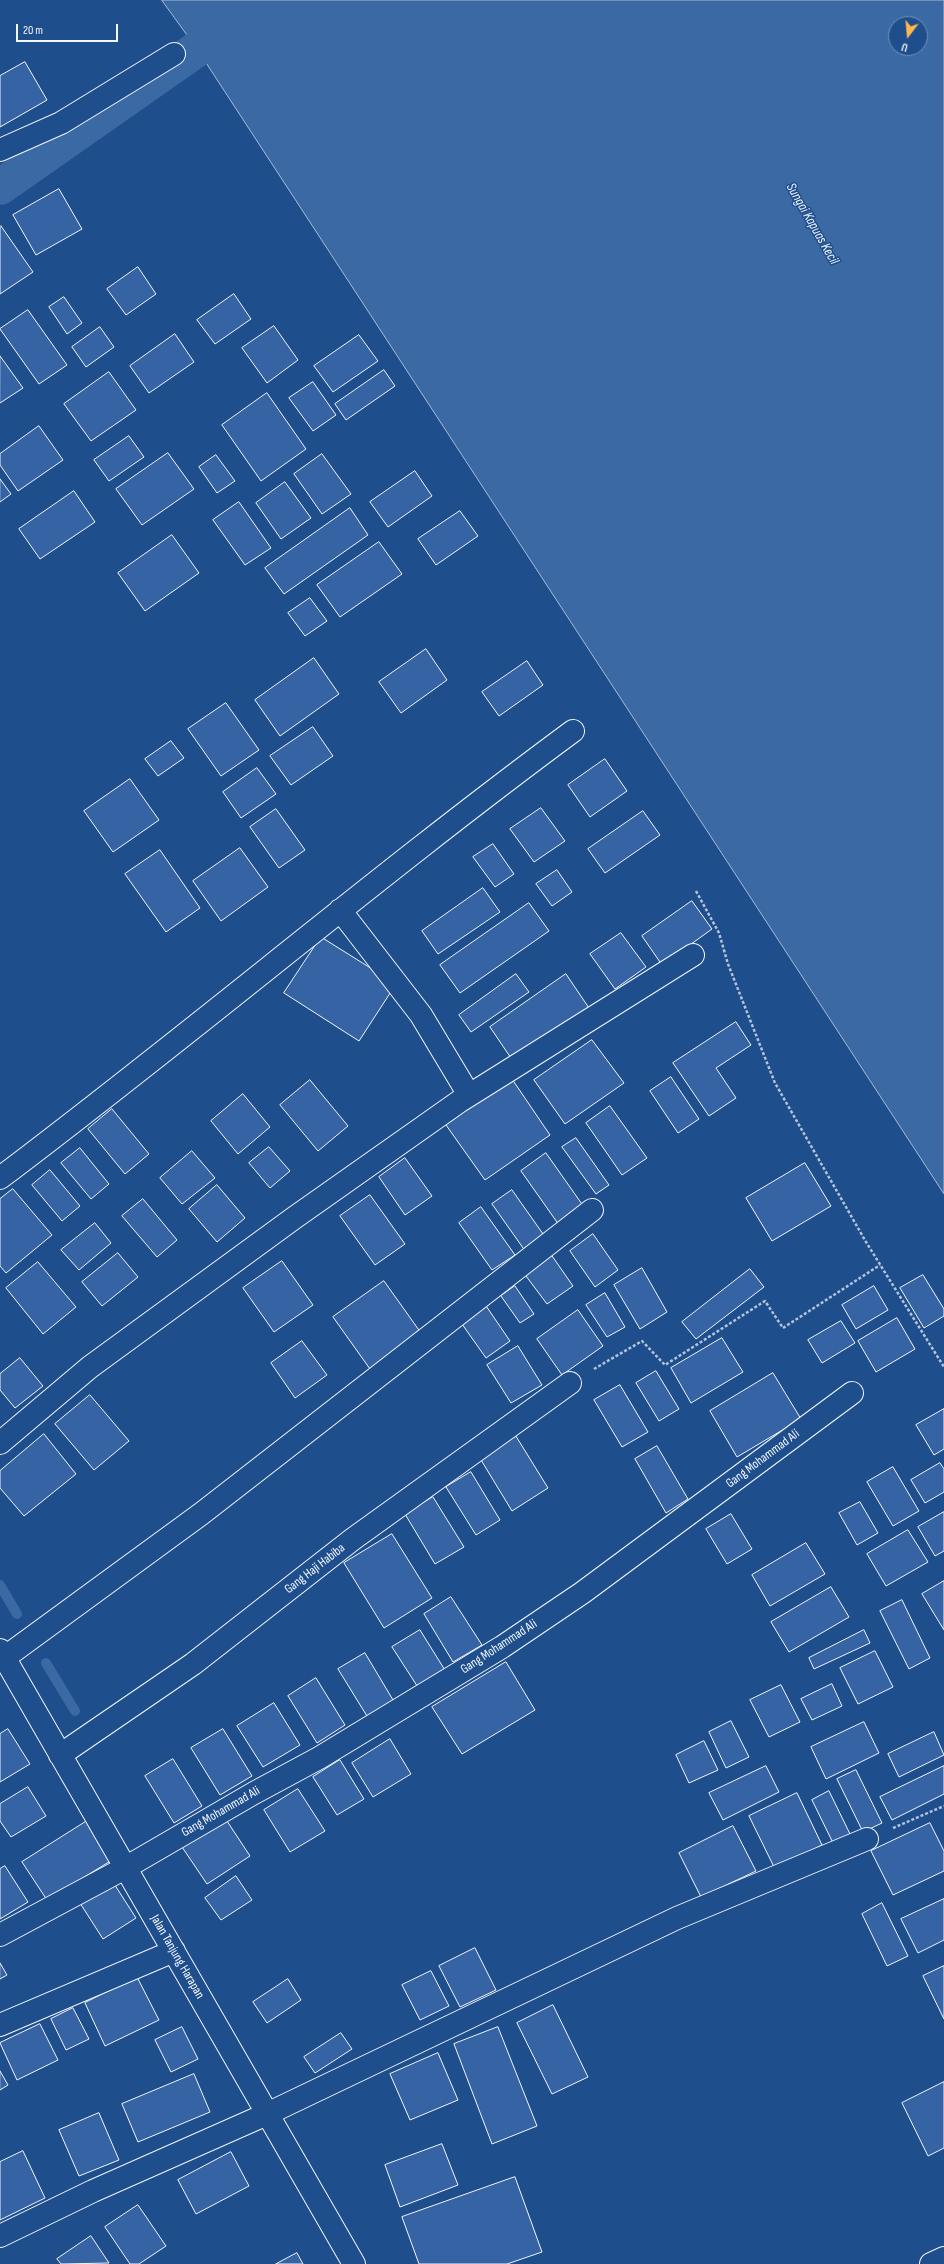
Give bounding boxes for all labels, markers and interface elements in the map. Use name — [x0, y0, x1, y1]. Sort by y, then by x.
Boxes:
scale bar — [18, 16, 120, 42]
north arrow — [888, 16, 928, 56]
text: 20 m — [23, 23, 43, 38]
text: U — [900, 40, 909, 54]
water label: Sungai Kapuas Kecil — [782, 180, 842, 268]
street label: Gang Mohammad Ali — [723, 1426, 803, 1492]
street label: Gang Haji Habiba — [282, 1541, 348, 1597]
street label: Gang Mohammad Ali — [458, 1617, 540, 1677]
street label: Gang Mohammad Ali — [179, 1783, 263, 1841]
street label: Jalan Tanjung Harapan — [147, 1912, 207, 2002]

